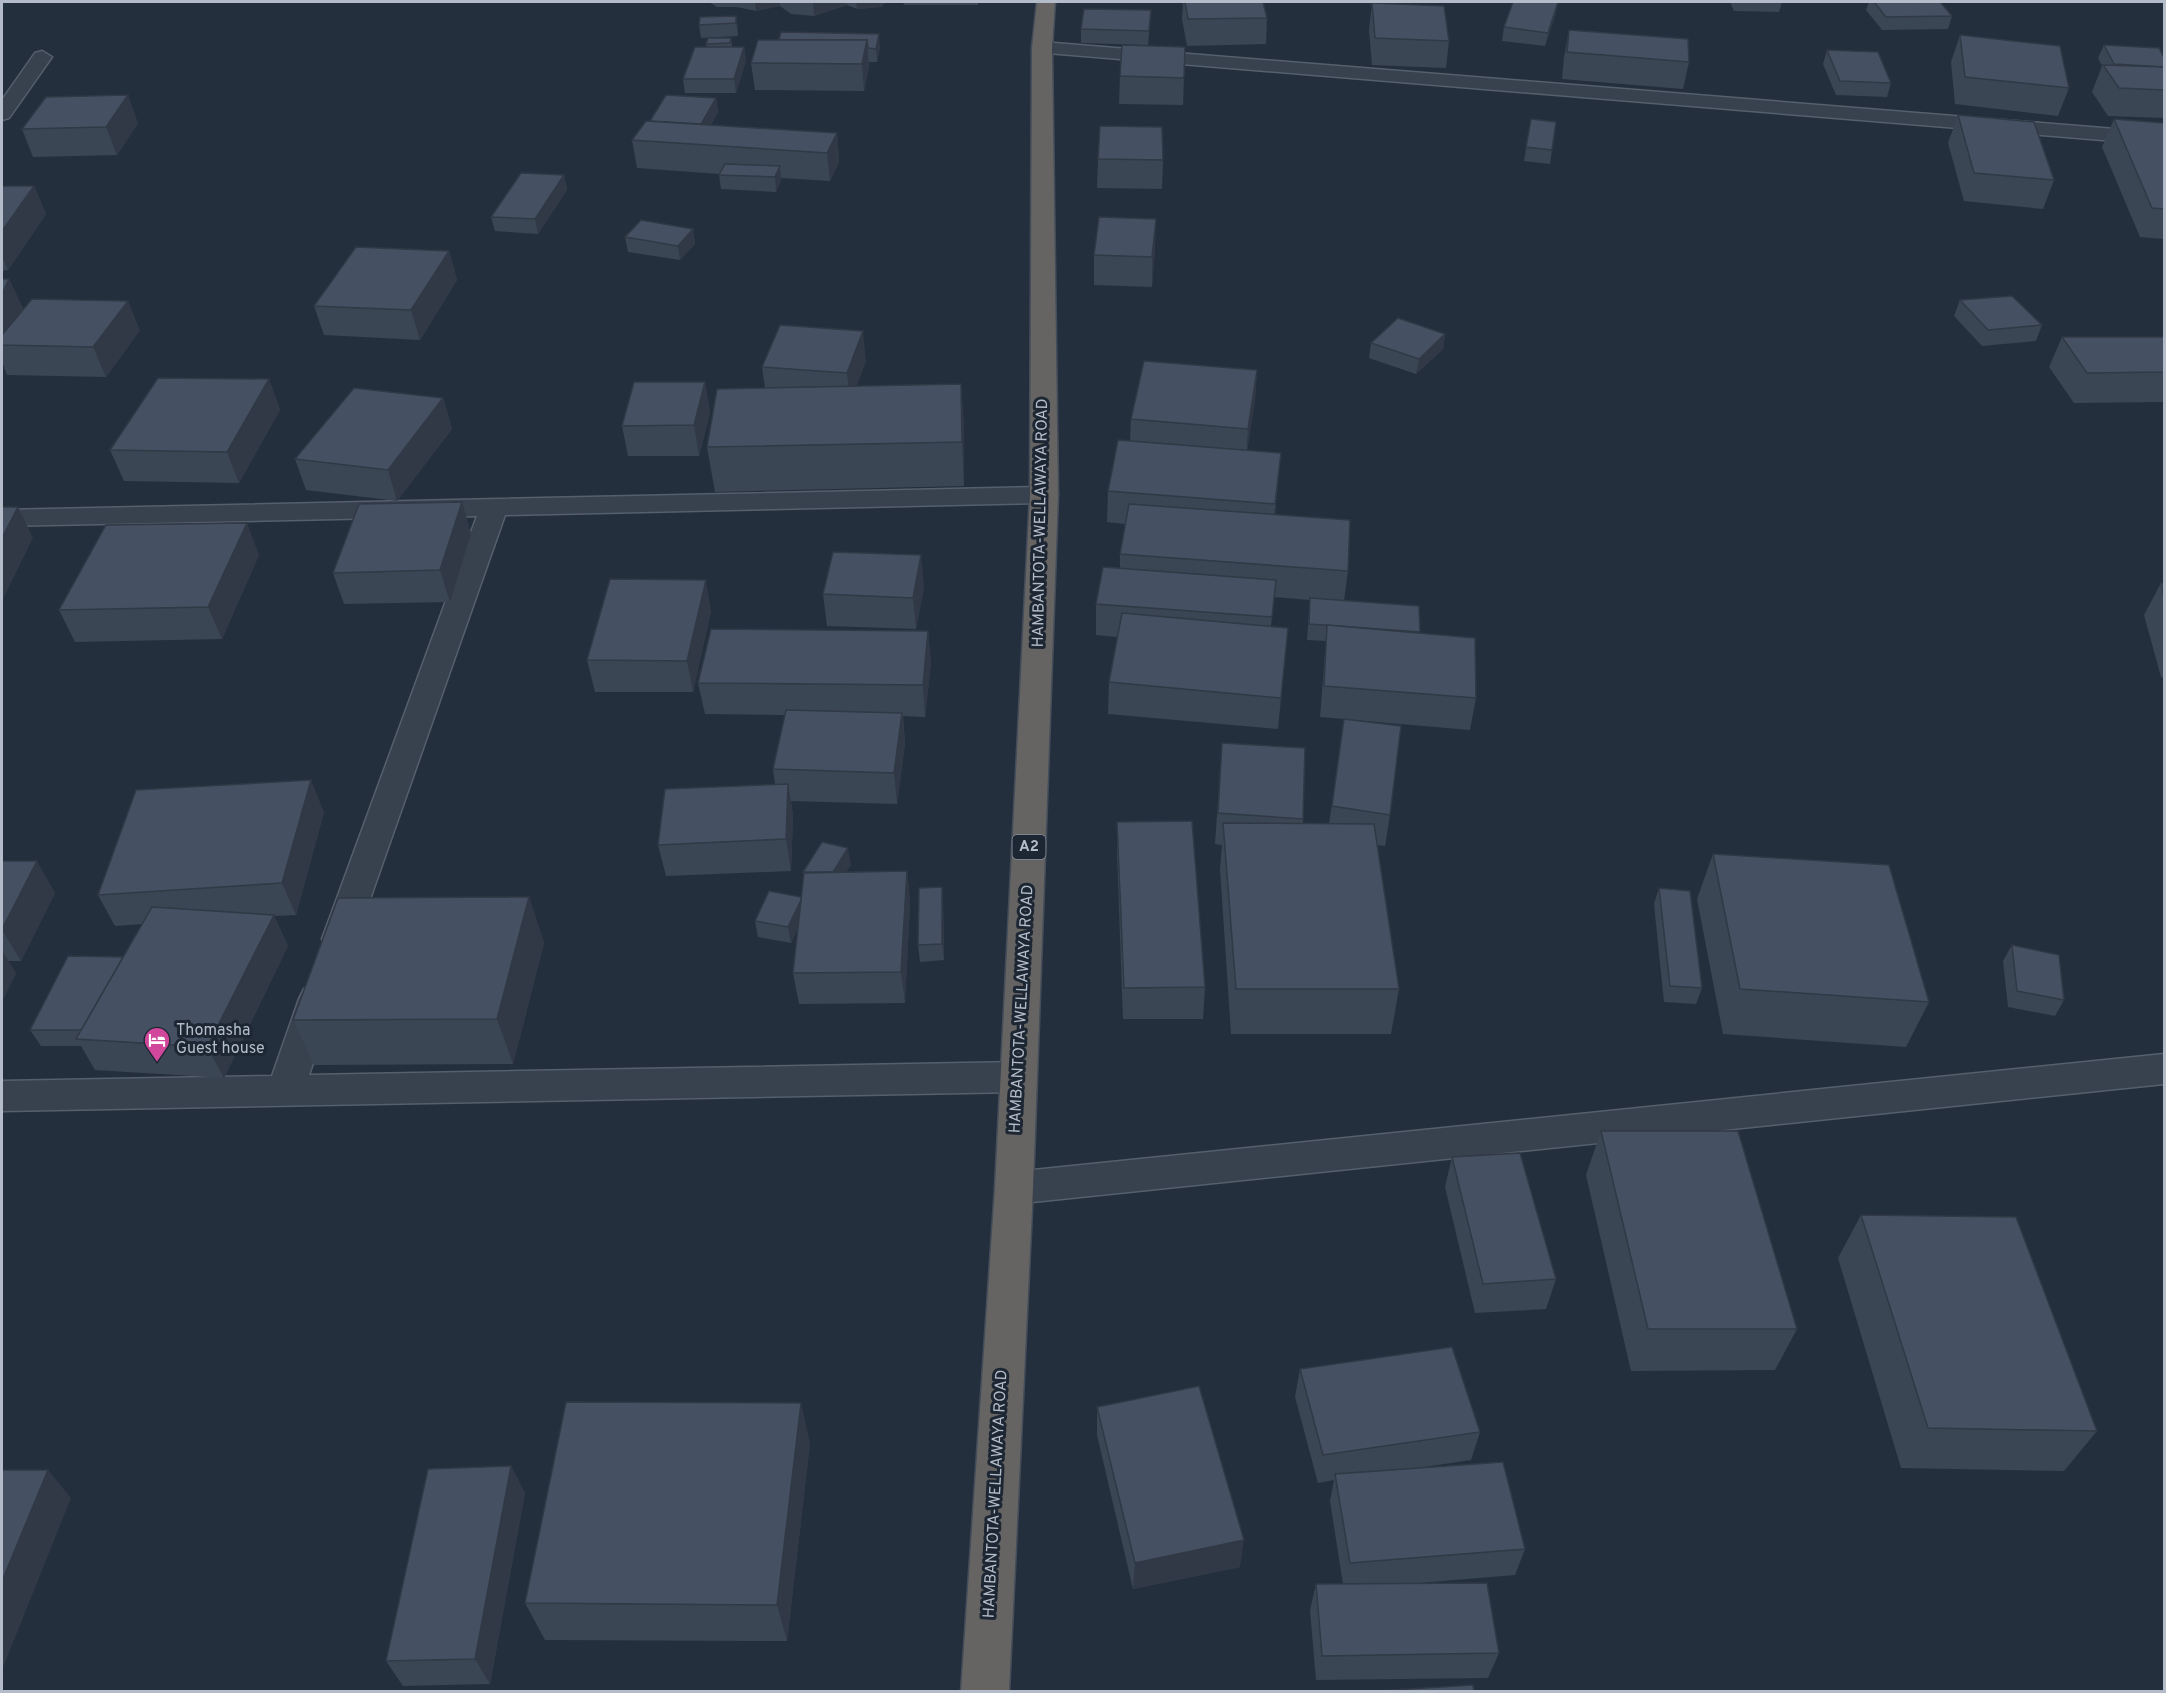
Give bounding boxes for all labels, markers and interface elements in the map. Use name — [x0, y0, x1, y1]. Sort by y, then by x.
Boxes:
street label: HAMBANTOTA-WELLAWAYA ROAD — [1029, 398, 1053, 648]
road number: A2 — [1012, 835, 1046, 859]
street label: HAMBANTOTA-WELLAWAYA ROAD — [1005, 884, 1039, 1134]
place label: Thomasha Guest house — [176, 1021, 265, 1059]
hotel icon: Thomasha Guest house — [142, 1025, 172, 1063]
street label: HAMBANTOTA-WELLAWAYA ROAD — [979, 1369, 1013, 1619]

